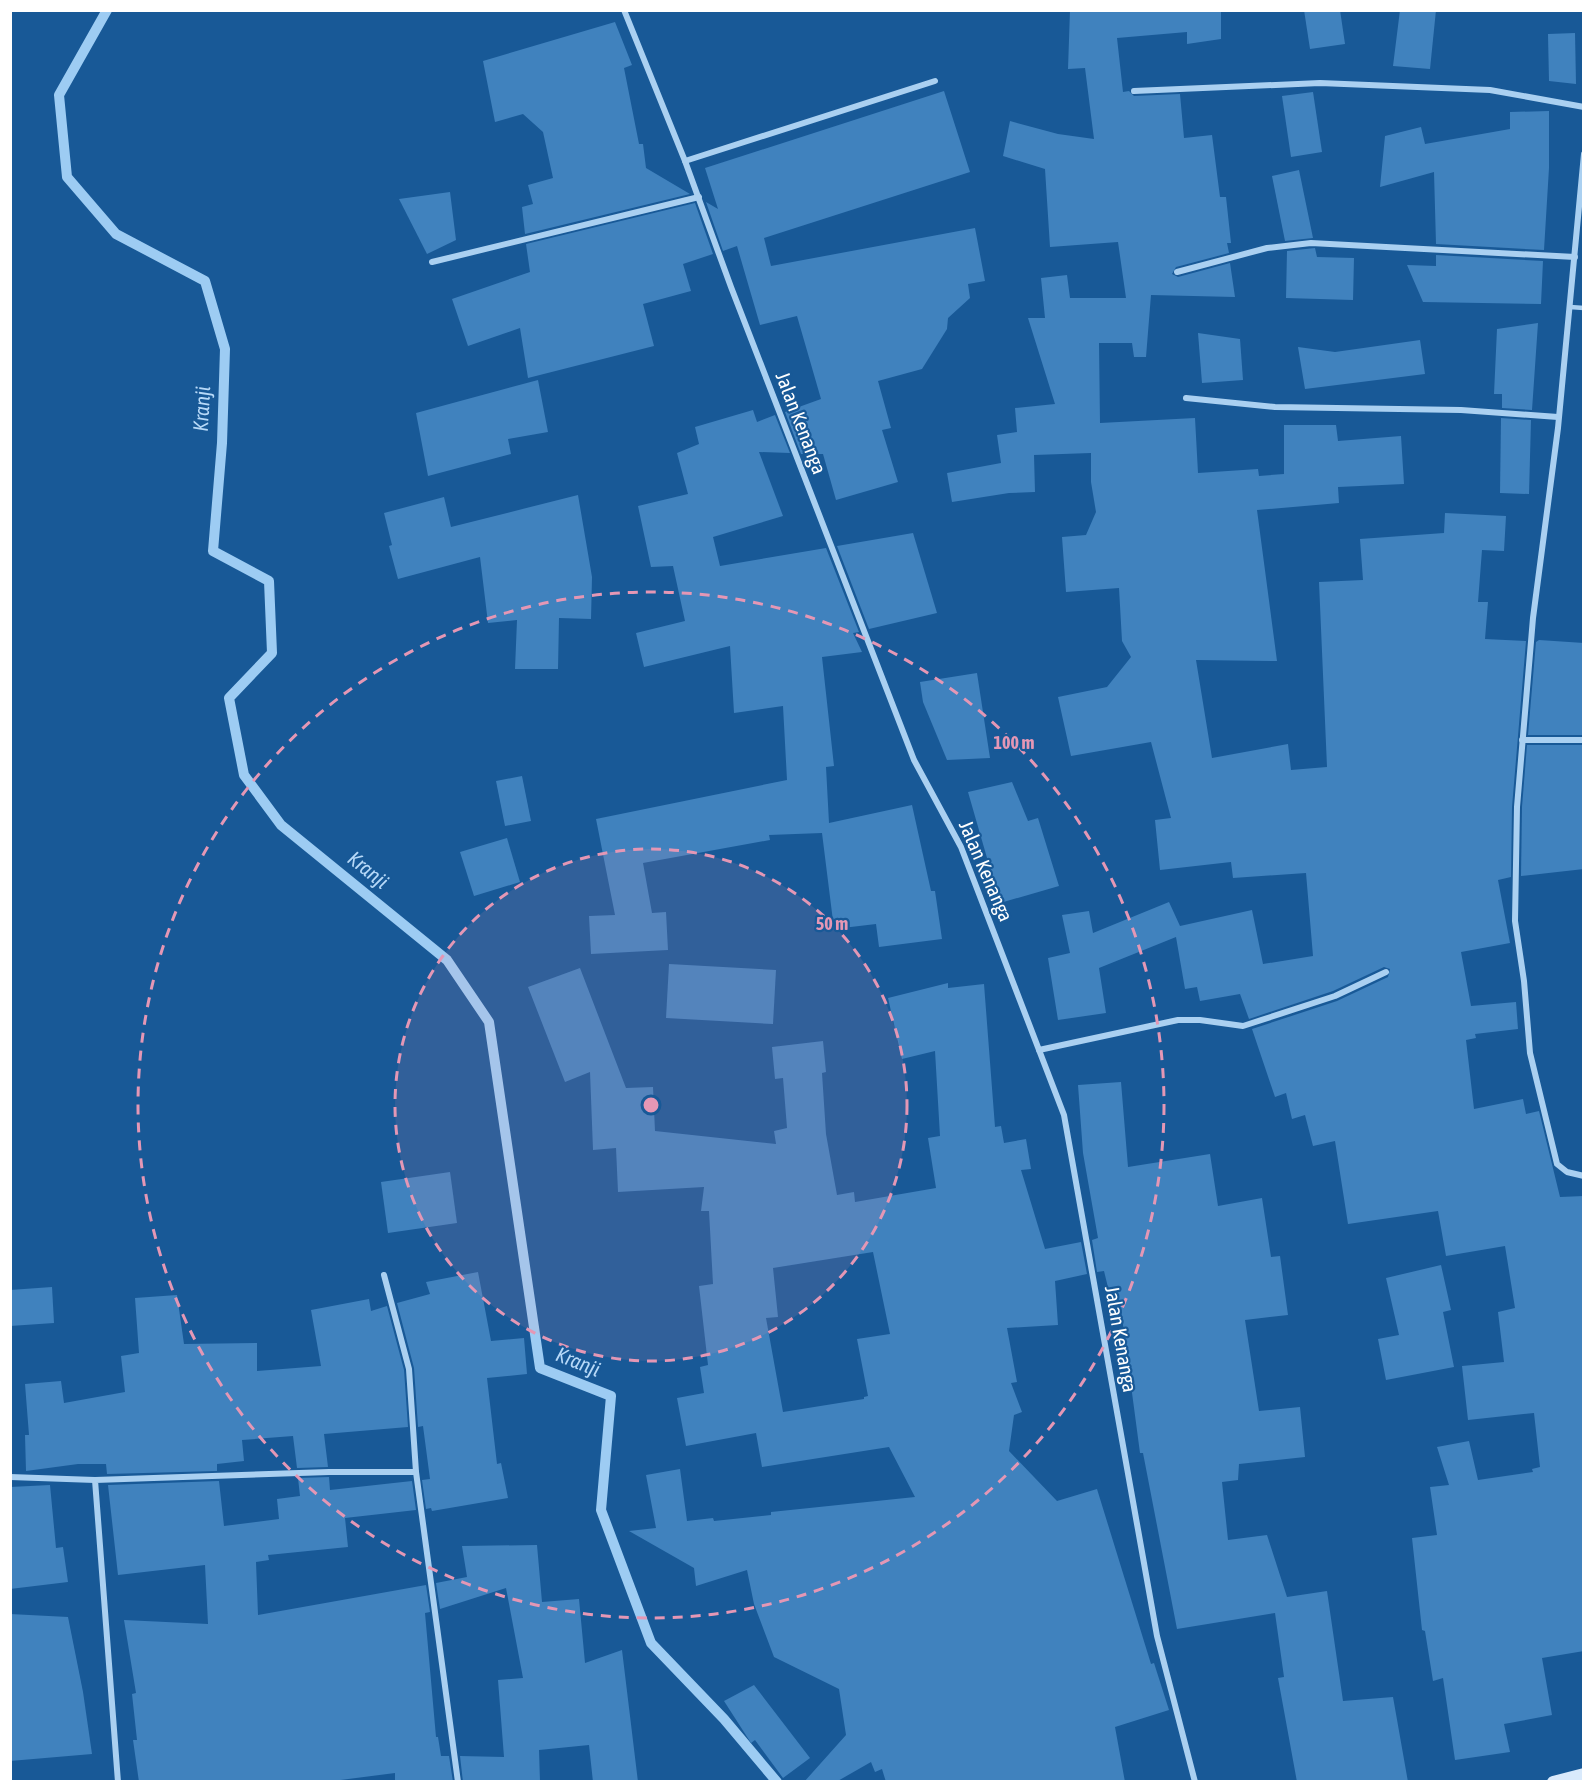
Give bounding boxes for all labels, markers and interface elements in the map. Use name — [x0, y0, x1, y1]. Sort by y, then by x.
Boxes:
street label: Jalan Kenanga — [771, 369, 831, 477]
water label: Kranji — [188, 385, 214, 432]
text: 100 m — [994, 732, 1034, 753]
street label: Jalan Kenanga — [955, 817, 1018, 925]
water label: Kranji — [343, 846, 394, 893]
text: 50 m — [816, 913, 848, 934]
centre of rings — [641, 1095, 661, 1115]
street label: Jalan Kenanga — [1101, 1284, 1142, 1394]
water label: Kranji — [553, 1341, 604, 1381]

